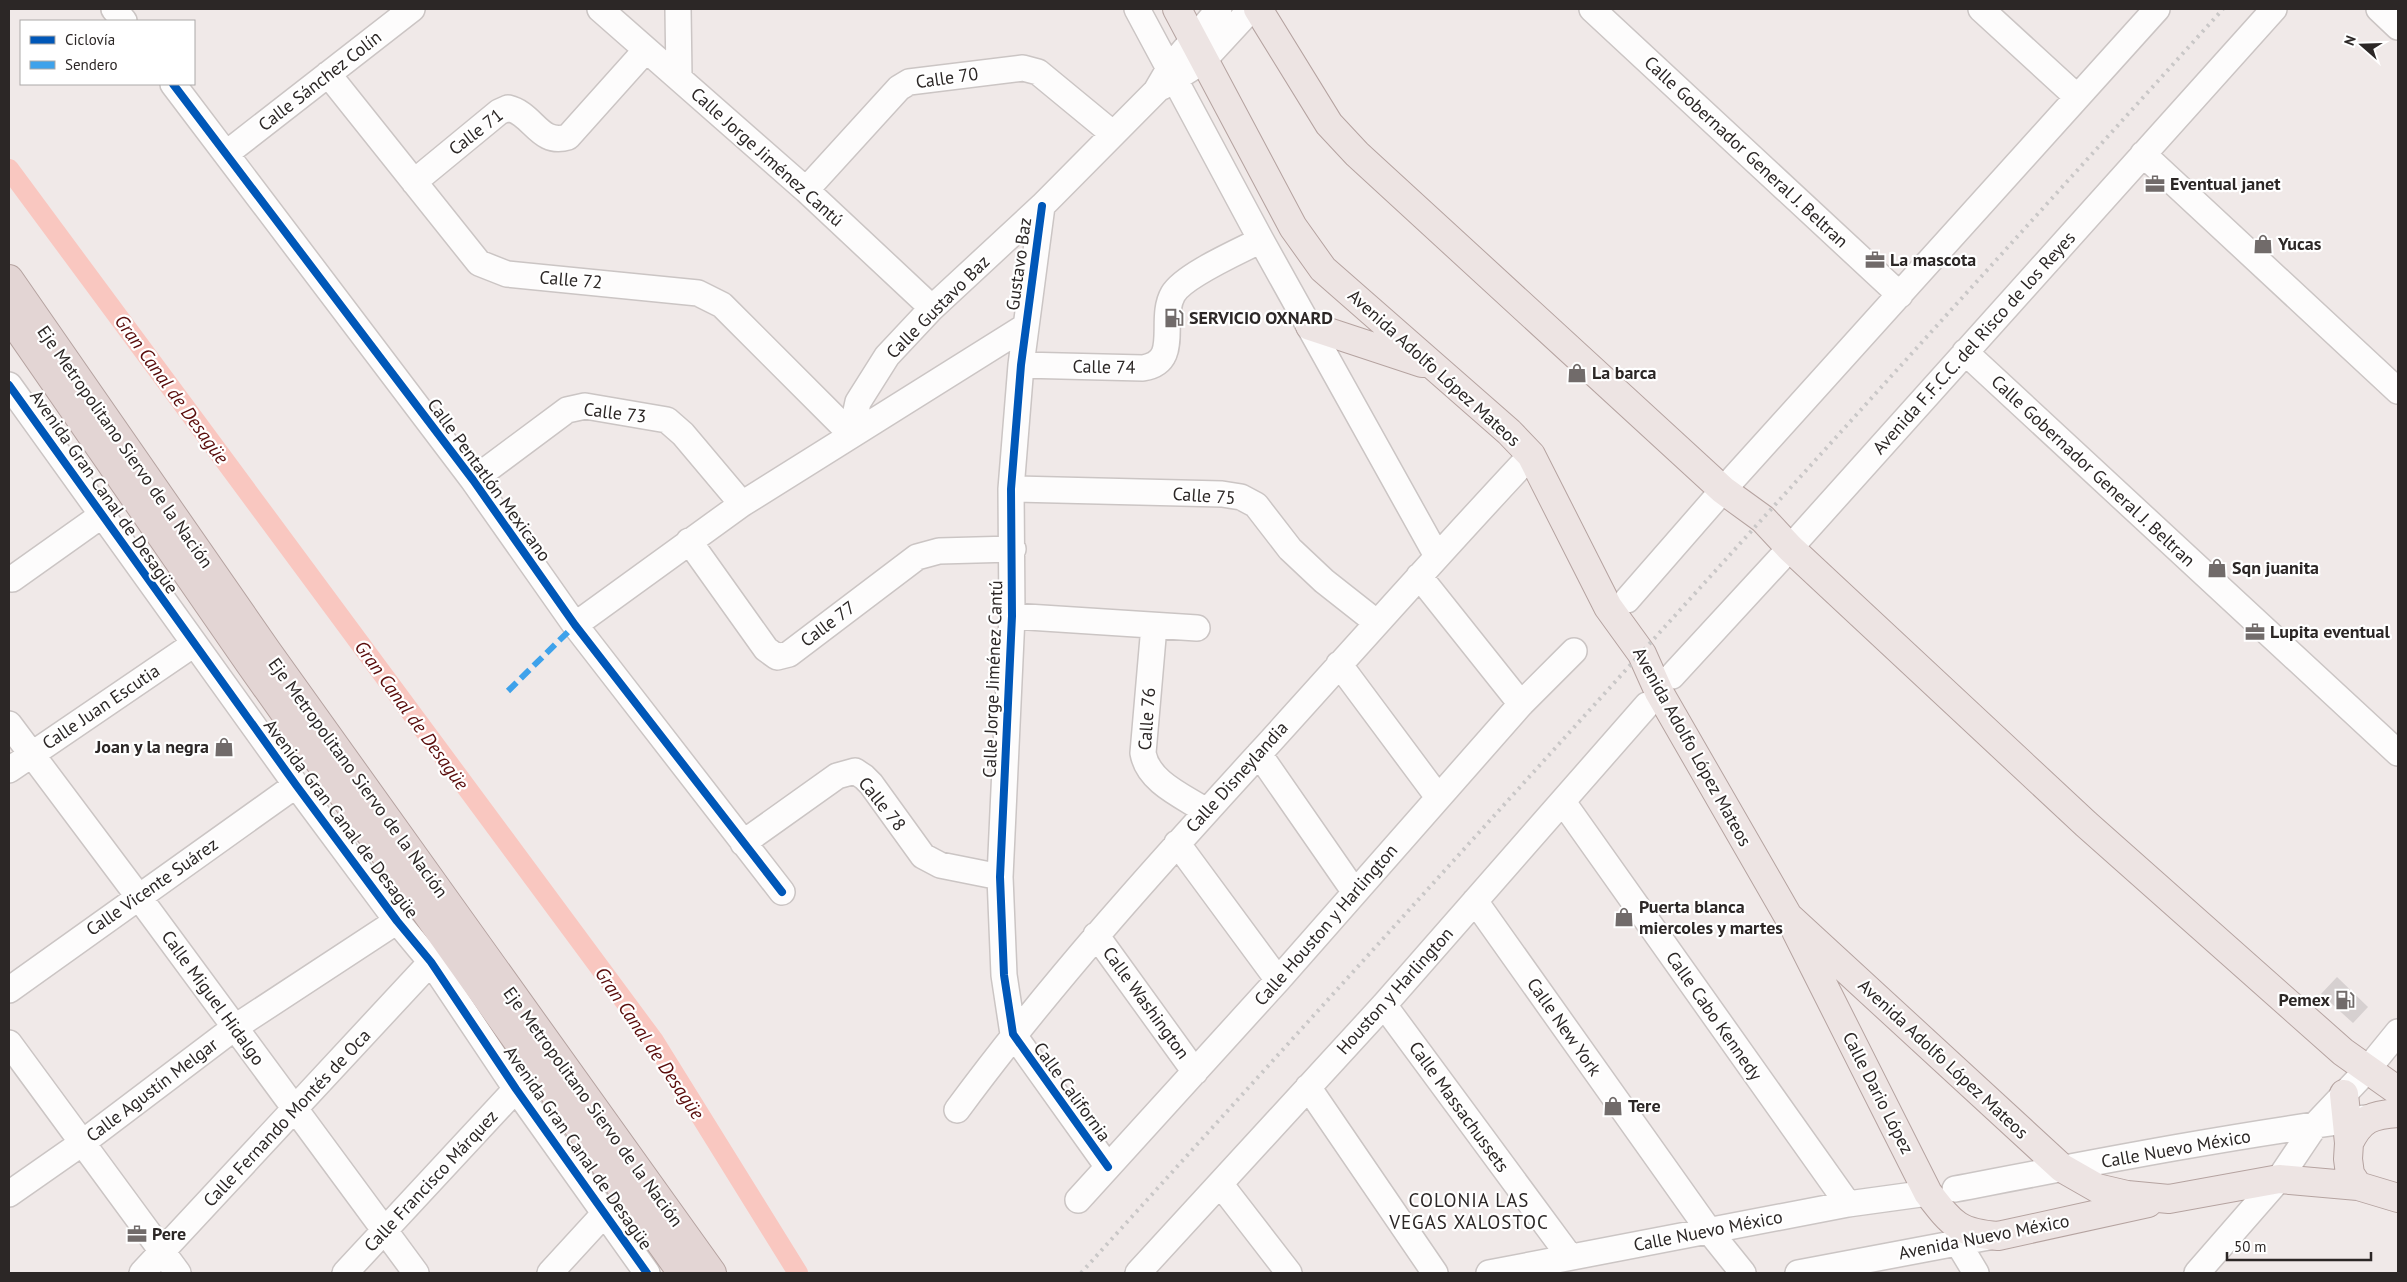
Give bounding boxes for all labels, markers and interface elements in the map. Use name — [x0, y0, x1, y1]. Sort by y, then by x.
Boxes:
legend — [20, 20, 195, 85]
north arrow — [2337, 20, 2387, 70]
street label: Calle Sánchez Colín — [253, 25, 386, 136]
text: Ciclovía — [65, 30, 115, 49]
text: N — [2340, 33, 2360, 48]
street label: Calle Gobernador General J. Beltran — [1640, 51, 1853, 252]
text: Sendero — [65, 55, 118, 74]
street label: Calle 70 — [914, 62, 980, 93]
street label: Calle Jorge Jiménez Cantú — [686, 82, 848, 231]
street label: Calle 71 — [444, 103, 508, 160]
place label: Eventual janet — [2170, 172, 2281, 195]
office icon: Eventual janet — [2144, 173, 2166, 195]
street label: Gustavo Baz — [1001, 216, 1036, 312]
street label: Avenida F.F.C.C. del Risco de los Reyes — [1867, 226, 2080, 459]
place label: Yucas — [2277, 232, 2322, 255]
shop icon: Yucas — [2252, 233, 2274, 255]
place label: La mascota — [1890, 248, 1976, 271]
office icon: La mascota — [1864, 249, 1886, 271]
street label: Calle Gustavo Baz — [881, 250, 994, 363]
street label: Calle 72 — [539, 265, 603, 294]
street label: Avenida Adolfo López Mateos — [1343, 284, 1525, 451]
place label: SERVICIO OXNARD — [1189, 306, 1333, 329]
fuel station icon: SERVICIO OXNARD — [1163, 307, 1185, 329]
water label: Gran Canal de Desagüe — [110, 310, 234, 469]
street label: Eje Metropolitano Siervo de la Nación — [32, 321, 218, 573]
street label: Calle 74 — [1072, 354, 1136, 379]
place label: La barca — [1592, 361, 1656, 384]
shop icon: La barca — [1566, 362, 1588, 384]
street label: Calle Gobernador General J. Beltran — [1987, 370, 2200, 571]
street label: Avenida Gran Canal de Desagüe — [25, 385, 184, 598]
street label: Calle Pentatlón Mexicano — [422, 394, 556, 566]
street label: Calle 73 — [582, 397, 648, 428]
street label: Calle 75 — [1172, 482, 1236, 509]
place label: Sqn juanita — [2232, 556, 2319, 579]
shop icon: Sqn juanita — [2206, 557, 2228, 579]
street label: Calle Jorge Jiménez Cantú — [978, 580, 1007, 778]
street label: Calle 77 — [796, 595, 860, 652]
place label: Lupita eventual — [2270, 620, 2390, 643]
office icon: Lupita eventual — [2244, 621, 2266, 643]
water label: Gran Canal de Desagüe — [350, 636, 474, 795]
street label: Avenida Adolfo López Mateos — [1628, 643, 1757, 850]
street label: Eje Metropolitano Siervo de la Nación — [264, 653, 453, 902]
street label: Calle Juan Escutia — [38, 659, 164, 754]
street label: Calle 76 — [1133, 687, 1160, 751]
street label: Avenida Gran Canal de Desagüe — [259, 714, 424, 923]
street label: Calle Disneylandia — [1181, 716, 1293, 837]
place label: Joan y la negra — [94, 735, 209, 758]
shop icon: Joan y la negra — [213, 736, 235, 758]
street label: Calle 78 — [854, 772, 911, 835]
street label: Calle Vicente Suárez — [81, 833, 222, 941]
street label: Calle Houston y Harlington — [1250, 839, 1402, 1011]
place label: Puerta blanca miercoles y martes — [1639, 895, 1783, 939]
shop icon: Puerta blanca miercoles y martes — [1613, 906, 1635, 928]
street label: Houston y Harlington — [1332, 923, 1458, 1059]
street label: Calle Miguel Hidalgo — [157, 926, 270, 1070]
street label: Calle Washington — [1098, 942, 1195, 1063]
street label: Calle Cabo Kennedy — [1661, 947, 1768, 1085]
water label: Gran Canal de Desagüe — [590, 962, 710, 1124]
street label: Calle New York — [1522, 973, 1607, 1080]
street label: Avenida Adolfo López Mateos — [1853, 974, 2033, 1144]
street label: Eje Metropolitano Siervo de la Nación — [499, 982, 688, 1231]
place label: Pemex — [2279, 988, 2331, 1011]
fuel station icon: Pemex — [2334, 989, 2356, 1011]
street label: Calle Fernando Montés de Oca — [198, 1024, 375, 1211]
street label: Calle Dario López — [1838, 1028, 1919, 1158]
street label: Calle Agustín Melgar — [81, 1033, 222, 1147]
street label: Calle Massachussets — [1404, 1037, 1515, 1177]
street label: Calle California — [1029, 1038, 1116, 1146]
street label: Avenida Gran Canal de Desagüe — [499, 1041, 658, 1254]
place label: Tere — [1628, 1094, 1661, 1117]
shop icon: Tere — [1602, 1095, 1624, 1117]
street label: Calle Francisco Márquez — [359, 1105, 502, 1256]
street label: Calle Nuevo México — [2099, 1124, 2252, 1173]
district label: COLONIA LAS VEGAS XALOSTOC — [1388, 1188, 1549, 1234]
street label: Calle Nuevo México — [1631, 1205, 1784, 1256]
street label: Avenida Nuevo México — [1897, 1209, 2071, 1264]
place label: Pere — [152, 1222, 186, 1245]
office icon: Pere — [126, 1223, 148, 1245]
scale bar — [2227, 1230, 2371, 1262]
text: 50 m — [2234, 1237, 2267, 1256]

